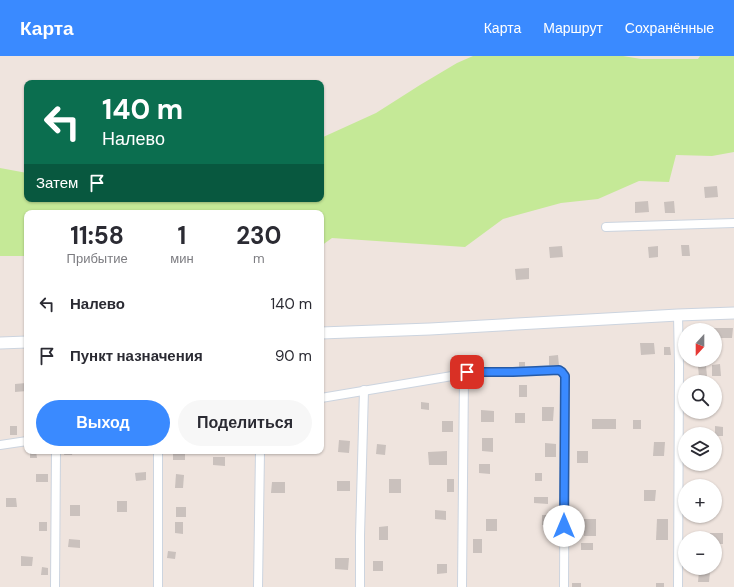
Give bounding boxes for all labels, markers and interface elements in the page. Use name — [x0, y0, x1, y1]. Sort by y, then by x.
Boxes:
text: Карта — [20, 16, 74, 41]
text: Карта — [484, 19, 521, 37]
text: Маршрут — [543, 19, 603, 37]
text: Сохранённые — [625, 19, 714, 37]
text: 140 m — [102, 91, 183, 128]
icon: left — [36, 96, 88, 148]
text: Налево — [102, 127, 165, 151]
icon: arrive — [86, 172, 108, 194]
text: Затем — [36, 173, 78, 193]
text: 11:58 — [70, 220, 124, 251]
text: 1 — [178, 220, 186, 251]
text: 230 — [236, 220, 281, 251]
text: Прибытие — [67, 250, 128, 267]
text: мин — [170, 250, 194, 267]
text: m — [253, 250, 265, 267]
icon: left — [36, 293, 58, 315]
text: Налево — [70, 294, 125, 314]
text: 140 m — [271, 294, 312, 314]
north arrow — [678, 323, 722, 367]
map controls — [678, 323, 722, 575]
icon: arrive — [36, 345, 58, 367]
text: Пункт назначения — [70, 346, 203, 366]
text: 90 m — [275, 346, 312, 366]
pin — [450, 355, 484, 389]
icon: arrive — [456, 361, 478, 383]
button: search — [678, 375, 722, 419]
button: Выход — [36, 400, 170, 446]
button: Поделиться — [178, 400, 312, 446]
button: layers — [678, 427, 722, 471]
button: + — [678, 479, 722, 523]
position arrow — [543, 505, 585, 547]
button: − — [678, 531, 722, 575]

